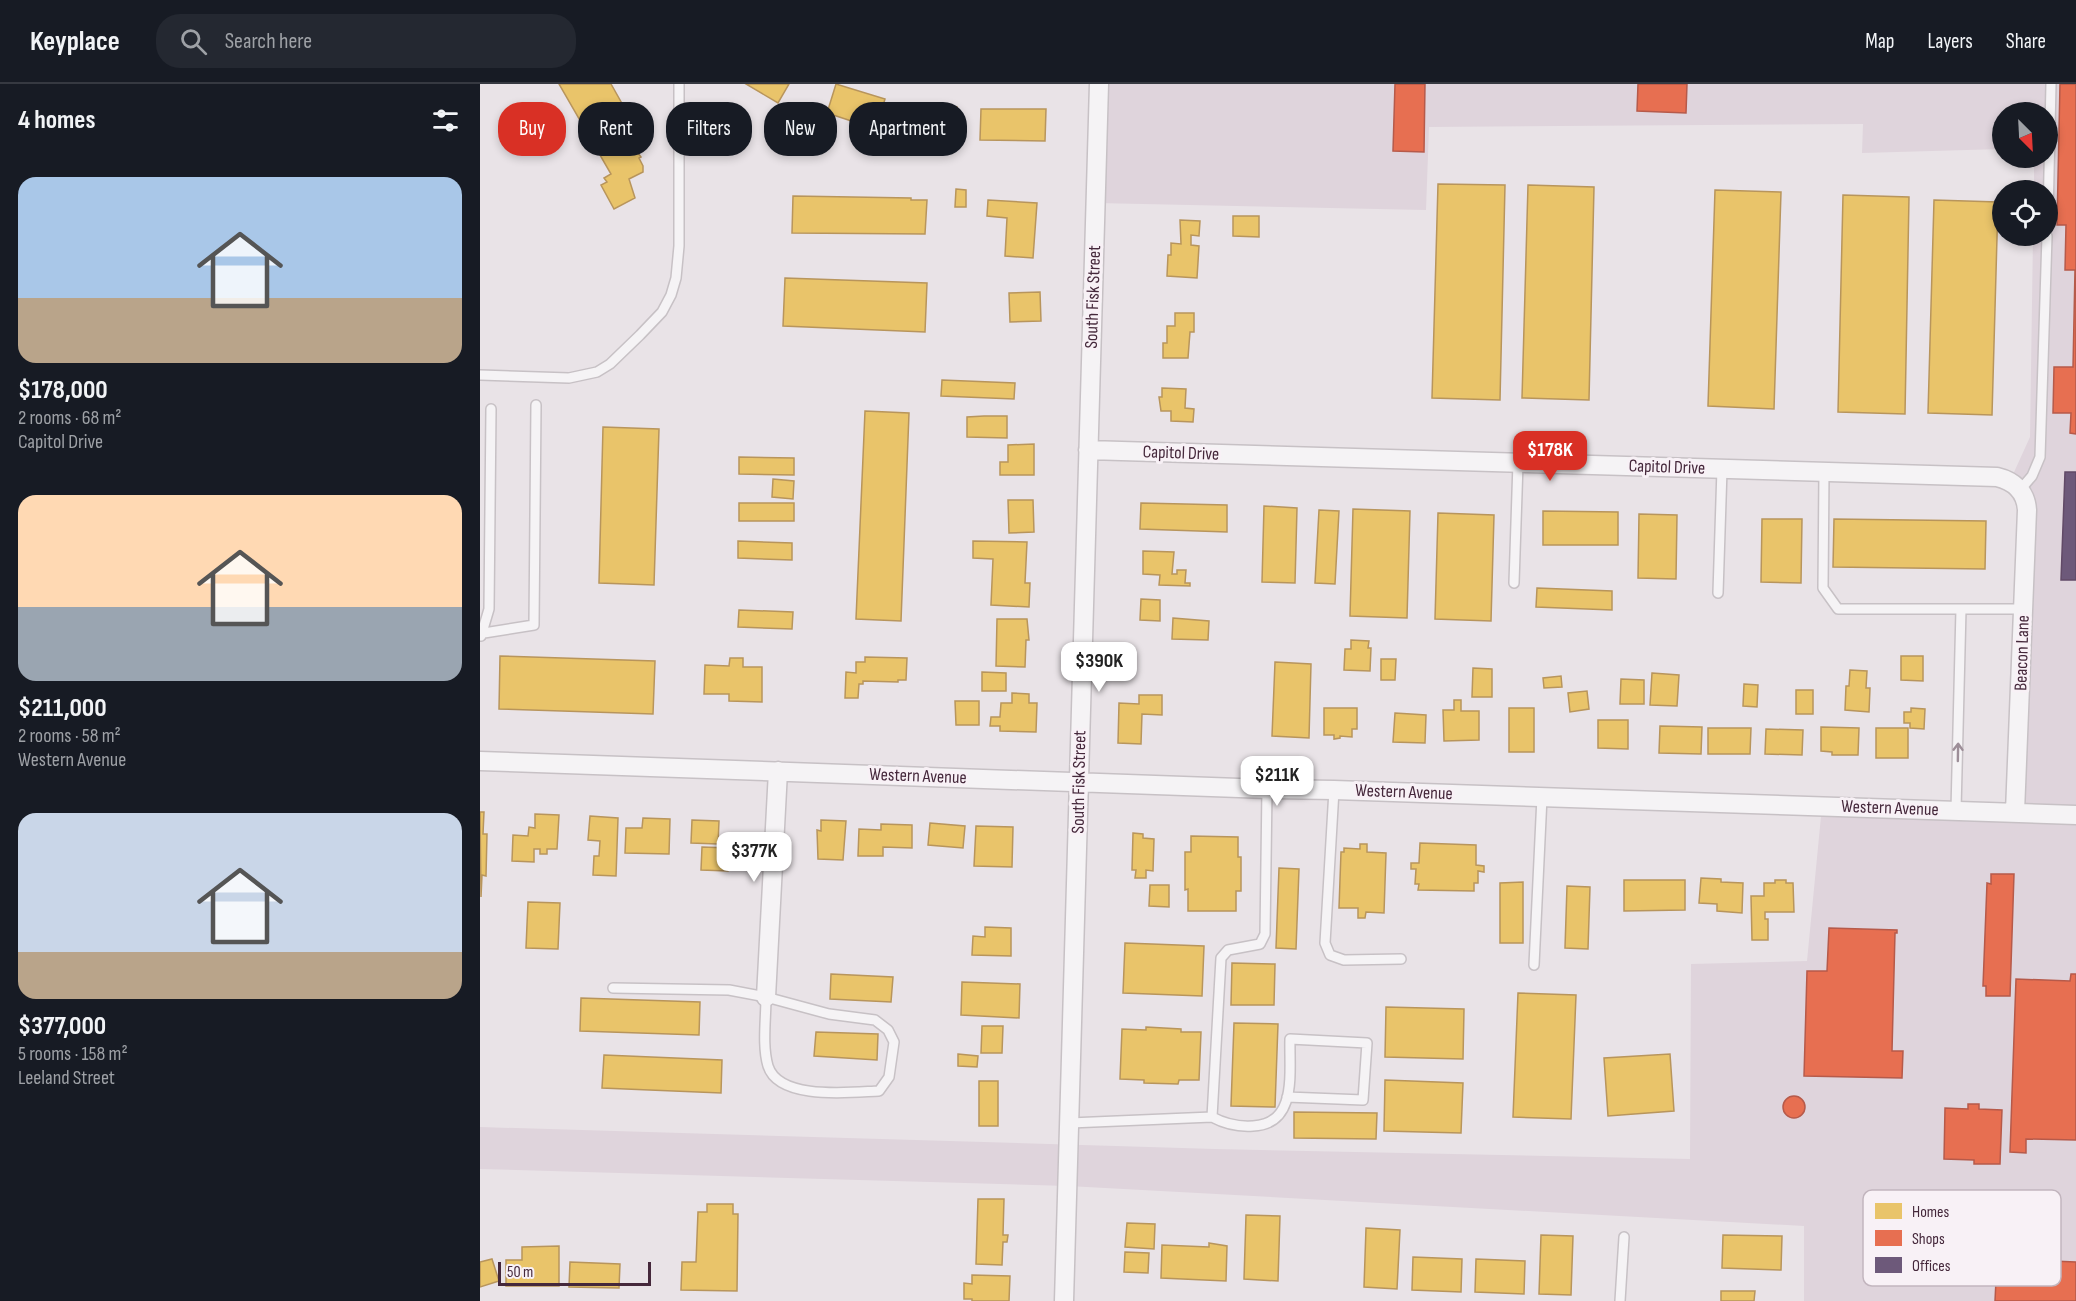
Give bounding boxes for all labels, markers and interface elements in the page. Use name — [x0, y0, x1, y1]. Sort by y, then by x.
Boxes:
search box — [156, 14, 576, 68]
text: Keyplace — [30, 25, 120, 58]
icon: search — [177, 25, 210, 58]
text: Search here — [225, 28, 312, 55]
text: Map — [1865, 29, 1894, 54]
text: Layers — [1927, 29, 1973, 54]
text: Share — [2006, 29, 2046, 54]
chip: Buy — [498, 102, 566, 156]
chip: Rent — [578, 102, 654, 156]
chip: Filters — [666, 102, 752, 156]
chip: New — [764, 102, 837, 156]
chip: Apartment — [849, 102, 967, 156]
north arrow — [1992, 102, 2058, 168]
map controls — [1992, 102, 2058, 246]
icon: filters — [429, 104, 462, 137]
text: 4 homes — [18, 105, 95, 136]
button: locate — [1992, 180, 2058, 246]
icon: home — [186, 216, 294, 324]
street label: South Fisk Street — [1081, 244, 1105, 349]
text: $178,000 — [18, 375, 108, 406]
text: 2 rooms · 68 m² — [18, 406, 122, 430]
text: Capitol Drive — [18, 430, 103, 454]
pin: $178K — [1508, 431, 1592, 482]
text: $178K — [1527, 438, 1573, 462]
street label: Capitol Drive — [1142, 441, 1220, 465]
street label: Capitol Drive — [1628, 455, 1706, 479]
icon: home — [186, 534, 294, 642]
street label: Beacon Lane — [2010, 615, 2034, 691]
pin: $390K — [1057, 642, 1141, 693]
text: $390K — [1075, 649, 1123, 673]
text: $211,000 — [18, 693, 107, 724]
text: 2 rooms · 58 m² — [18, 724, 121, 748]
street label: South Fisk Street — [1068, 730, 1090, 834]
one-way arrow — [1952, 742, 1964, 762]
text: Western Avenue — [18, 748, 126, 772]
pin: $211K — [1235, 756, 1319, 807]
text: $211K — [1255, 763, 1299, 787]
street label: Western Avenue — [869, 764, 967, 788]
street label: Western Avenue — [1355, 780, 1453, 804]
street label: Western Avenue — [1841, 796, 1939, 820]
pin: $377K — [712, 832, 796, 883]
text: $377K — [731, 839, 777, 863]
icon: home — [186, 852, 294, 960]
text: $377,000 — [18, 1011, 106, 1042]
text: 5 rooms · 158 m² — [18, 1042, 128, 1066]
text: Leeland Street — [18, 1066, 115, 1090]
legend — [1863, 1190, 2061, 1286]
text: Homes — [1912, 1203, 1949, 1222]
text: Shops — [1912, 1230, 1945, 1249]
text: Offices — [1912, 1257, 1951, 1276]
scale bar — [498, 1259, 651, 1286]
text: 50 m — [507, 1263, 533, 1282]

